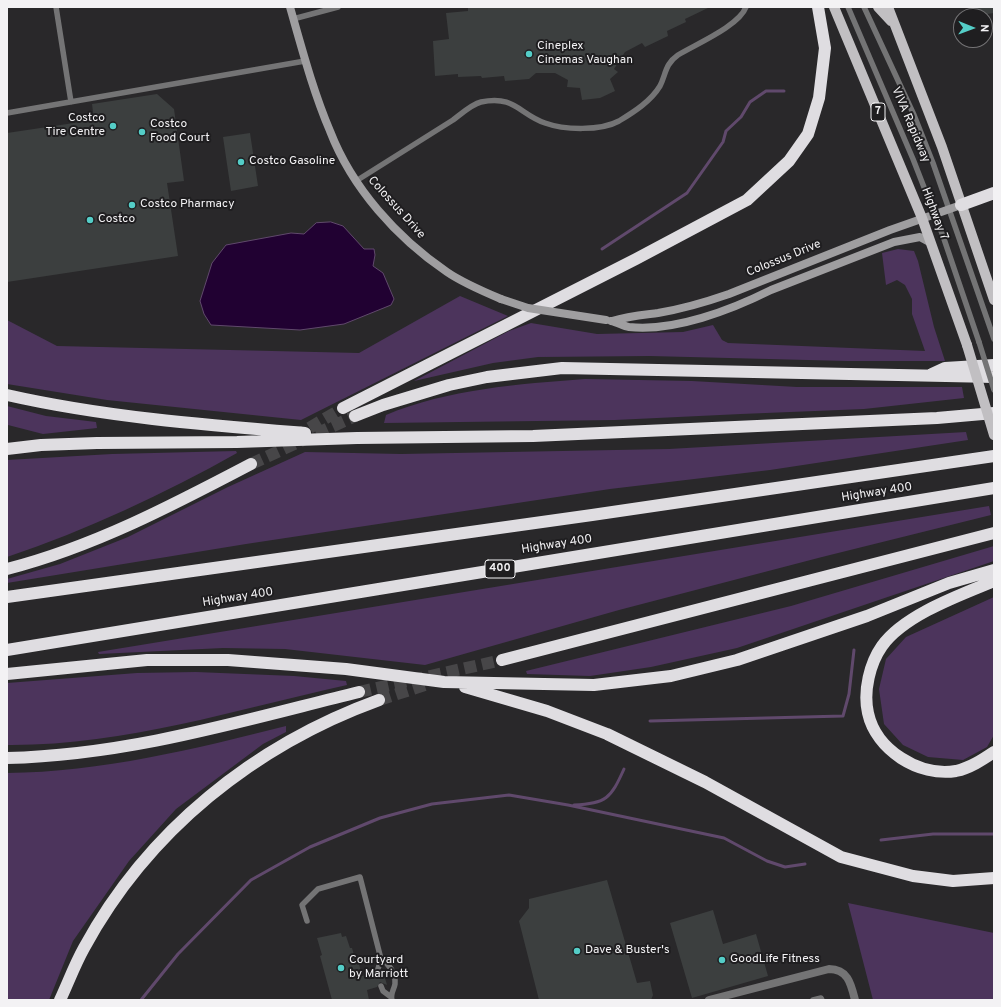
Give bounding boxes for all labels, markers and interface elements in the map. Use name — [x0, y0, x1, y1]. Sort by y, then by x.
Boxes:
north arrow — [953, 8, 993, 48]
text: N — [977, 24, 991, 32]
place label: Cineplex Cinemas Vaughan — [537, 40, 633, 68]
marker: Cineplex Cinemas Vaughan — [524, 49, 534, 59]
street label: VIVA Rapidway — [888, 85, 932, 165]
road number: 7 — [871, 103, 885, 121]
place label: Costco Tire Centre — [45, 112, 105, 140]
place label: Costco Food Court — [150, 118, 210, 146]
marker: Costco Tire Centre — [108, 121, 118, 131]
marker: Costco Food Court — [137, 127, 147, 137]
place label: Costco Gasoline — [249, 155, 335, 169]
marker: Costco Gasoline — [236, 157, 246, 167]
street label: Colossus Drive — [364, 174, 428, 242]
street label: Highway 7 — [917, 186, 951, 242]
place label: Costco Pharmacy — [140, 198, 235, 212]
marker: Costco Pharmacy — [127, 200, 137, 210]
place label: Costco — [98, 213, 135, 227]
marker: Costco — [85, 215, 95, 225]
street label: Colossus Drive — [745, 238, 823, 280]
street label: Highway 400 — [841, 480, 913, 506]
street label: Highway 400 — [521, 532, 593, 558]
road number: 400 — [485, 560, 515, 578]
street label: Highway 400 — [202, 585, 274, 611]
place label: Dave & Buster's — [585, 944, 670, 958]
marker: Dave & Buster's — [572, 946, 582, 956]
place label: GoodLife Fitness — [730, 953, 820, 967]
place label: Courtyard by Marriott — [349, 954, 408, 982]
marker: GoodLife Fitness — [717, 955, 727, 965]
marker: Courtyard by Marriott — [336, 963, 346, 973]

